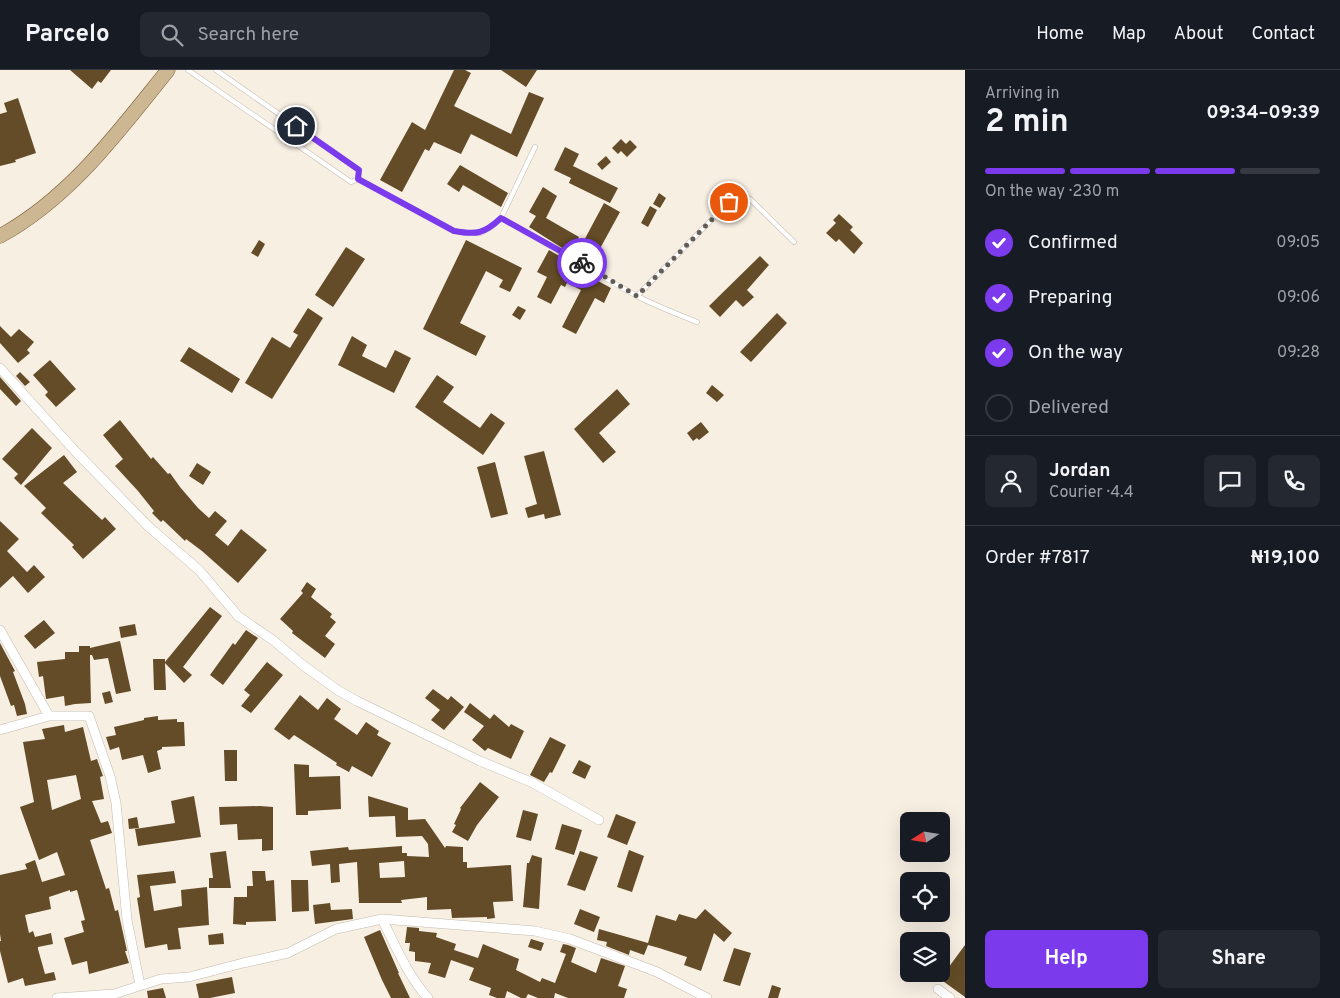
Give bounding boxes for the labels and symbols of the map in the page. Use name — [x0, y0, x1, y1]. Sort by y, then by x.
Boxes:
pin — [275, 105, 317, 147]
pin — [708, 181, 750, 223]
courier — [557, 238, 607, 288]
north arrow — [900, 812, 950, 862]

